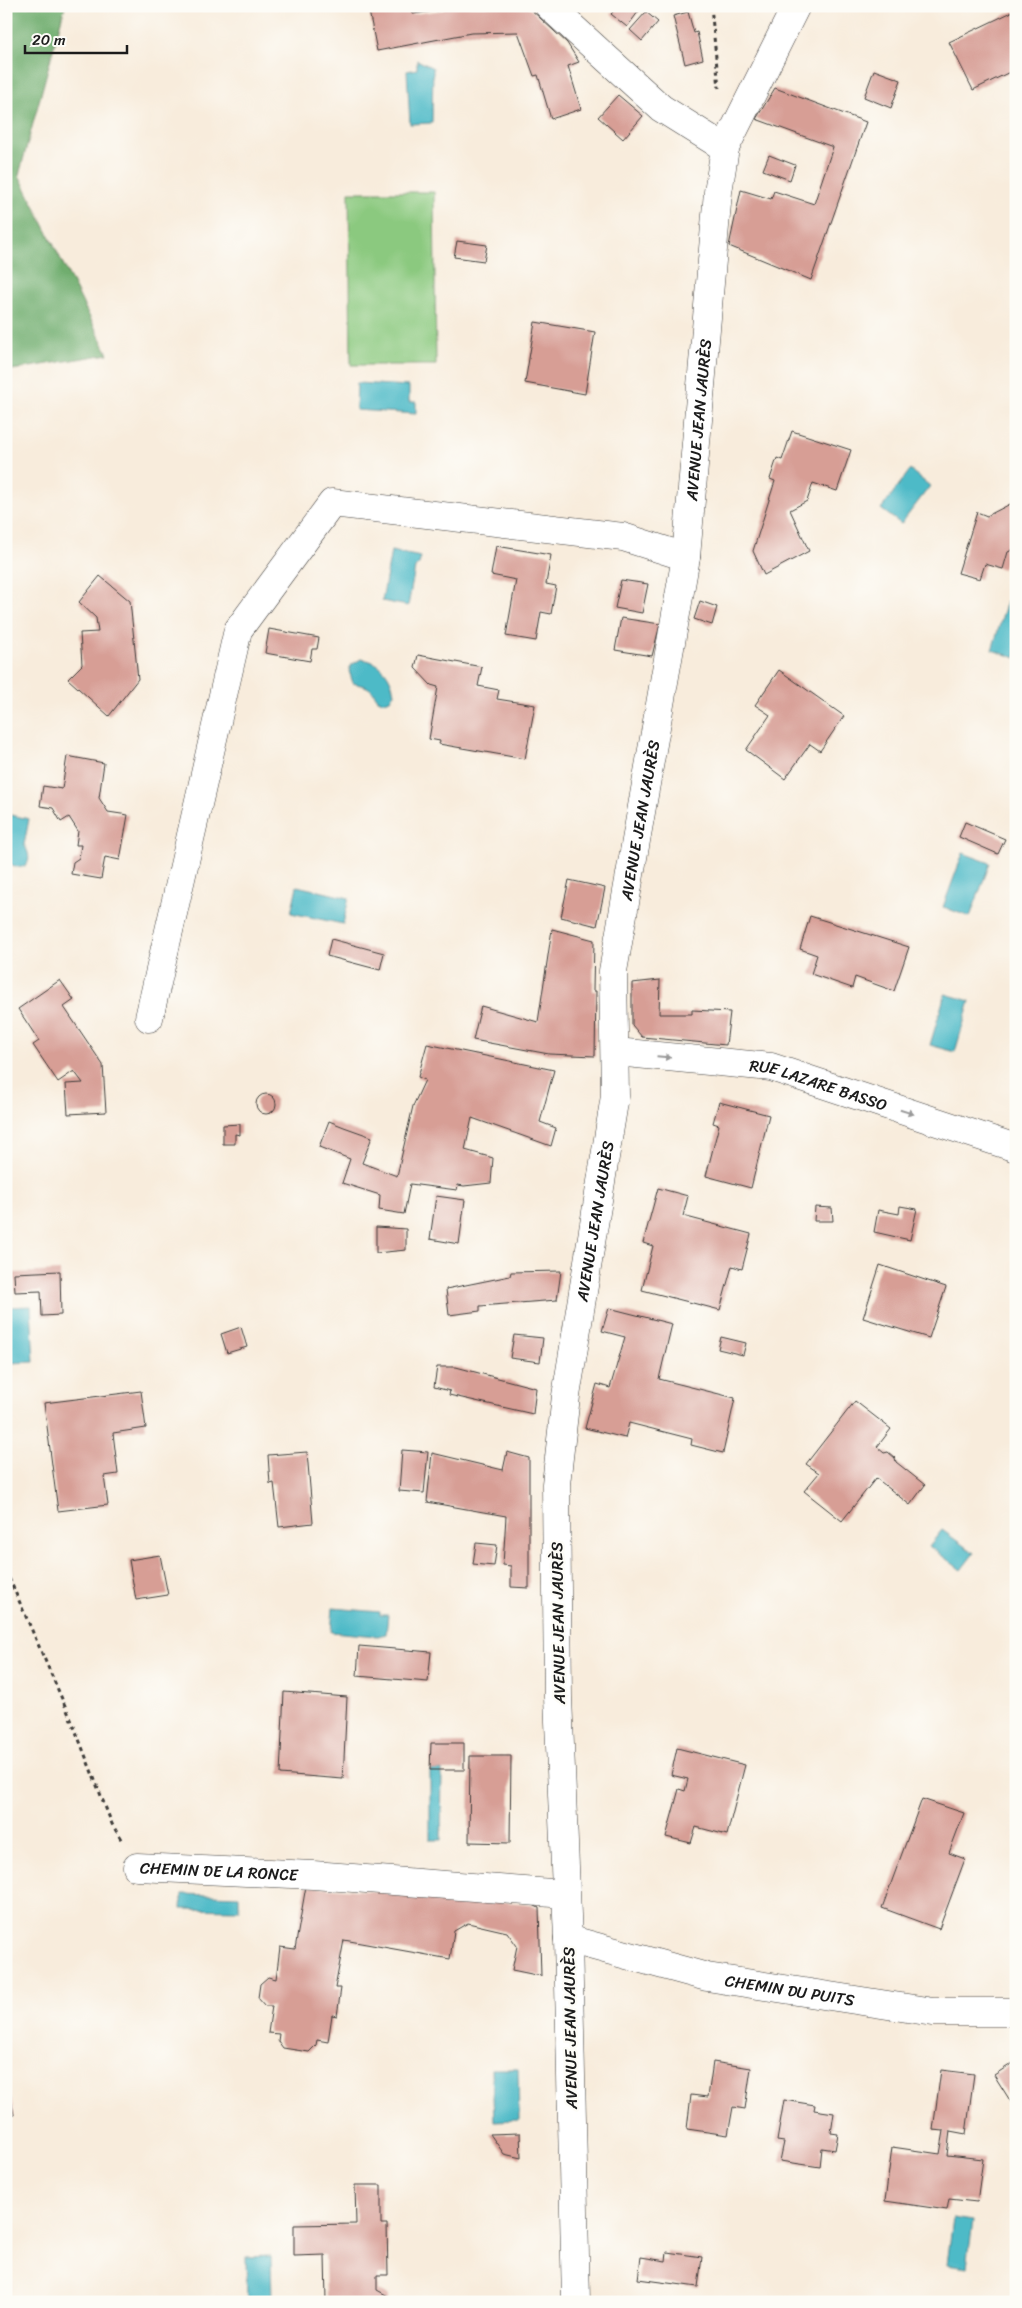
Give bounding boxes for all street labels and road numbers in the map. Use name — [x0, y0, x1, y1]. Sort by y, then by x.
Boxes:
street label: AVENUE JEAN JAURÈS — [676, 338, 720, 503]
street label: AVENUE JEAN JAURÈS — [611, 738, 668, 904]
street label: RUE LAZARE BASSO — [748, 1051, 891, 1119]
street label: AVENUE JEAN JAURÈS — [567, 1139, 622, 1305]
street label: AVENUE JEAN JAURÈS — [542, 1542, 574, 1705]
street label: CHEMIN DE LA RONCE — [139, 1853, 300, 1889]
street label: AVENUE JEAN JAURÈS — [554, 1947, 586, 2110]
street label: CHEMIN DU PUITS — [723, 1965, 857, 2014]

